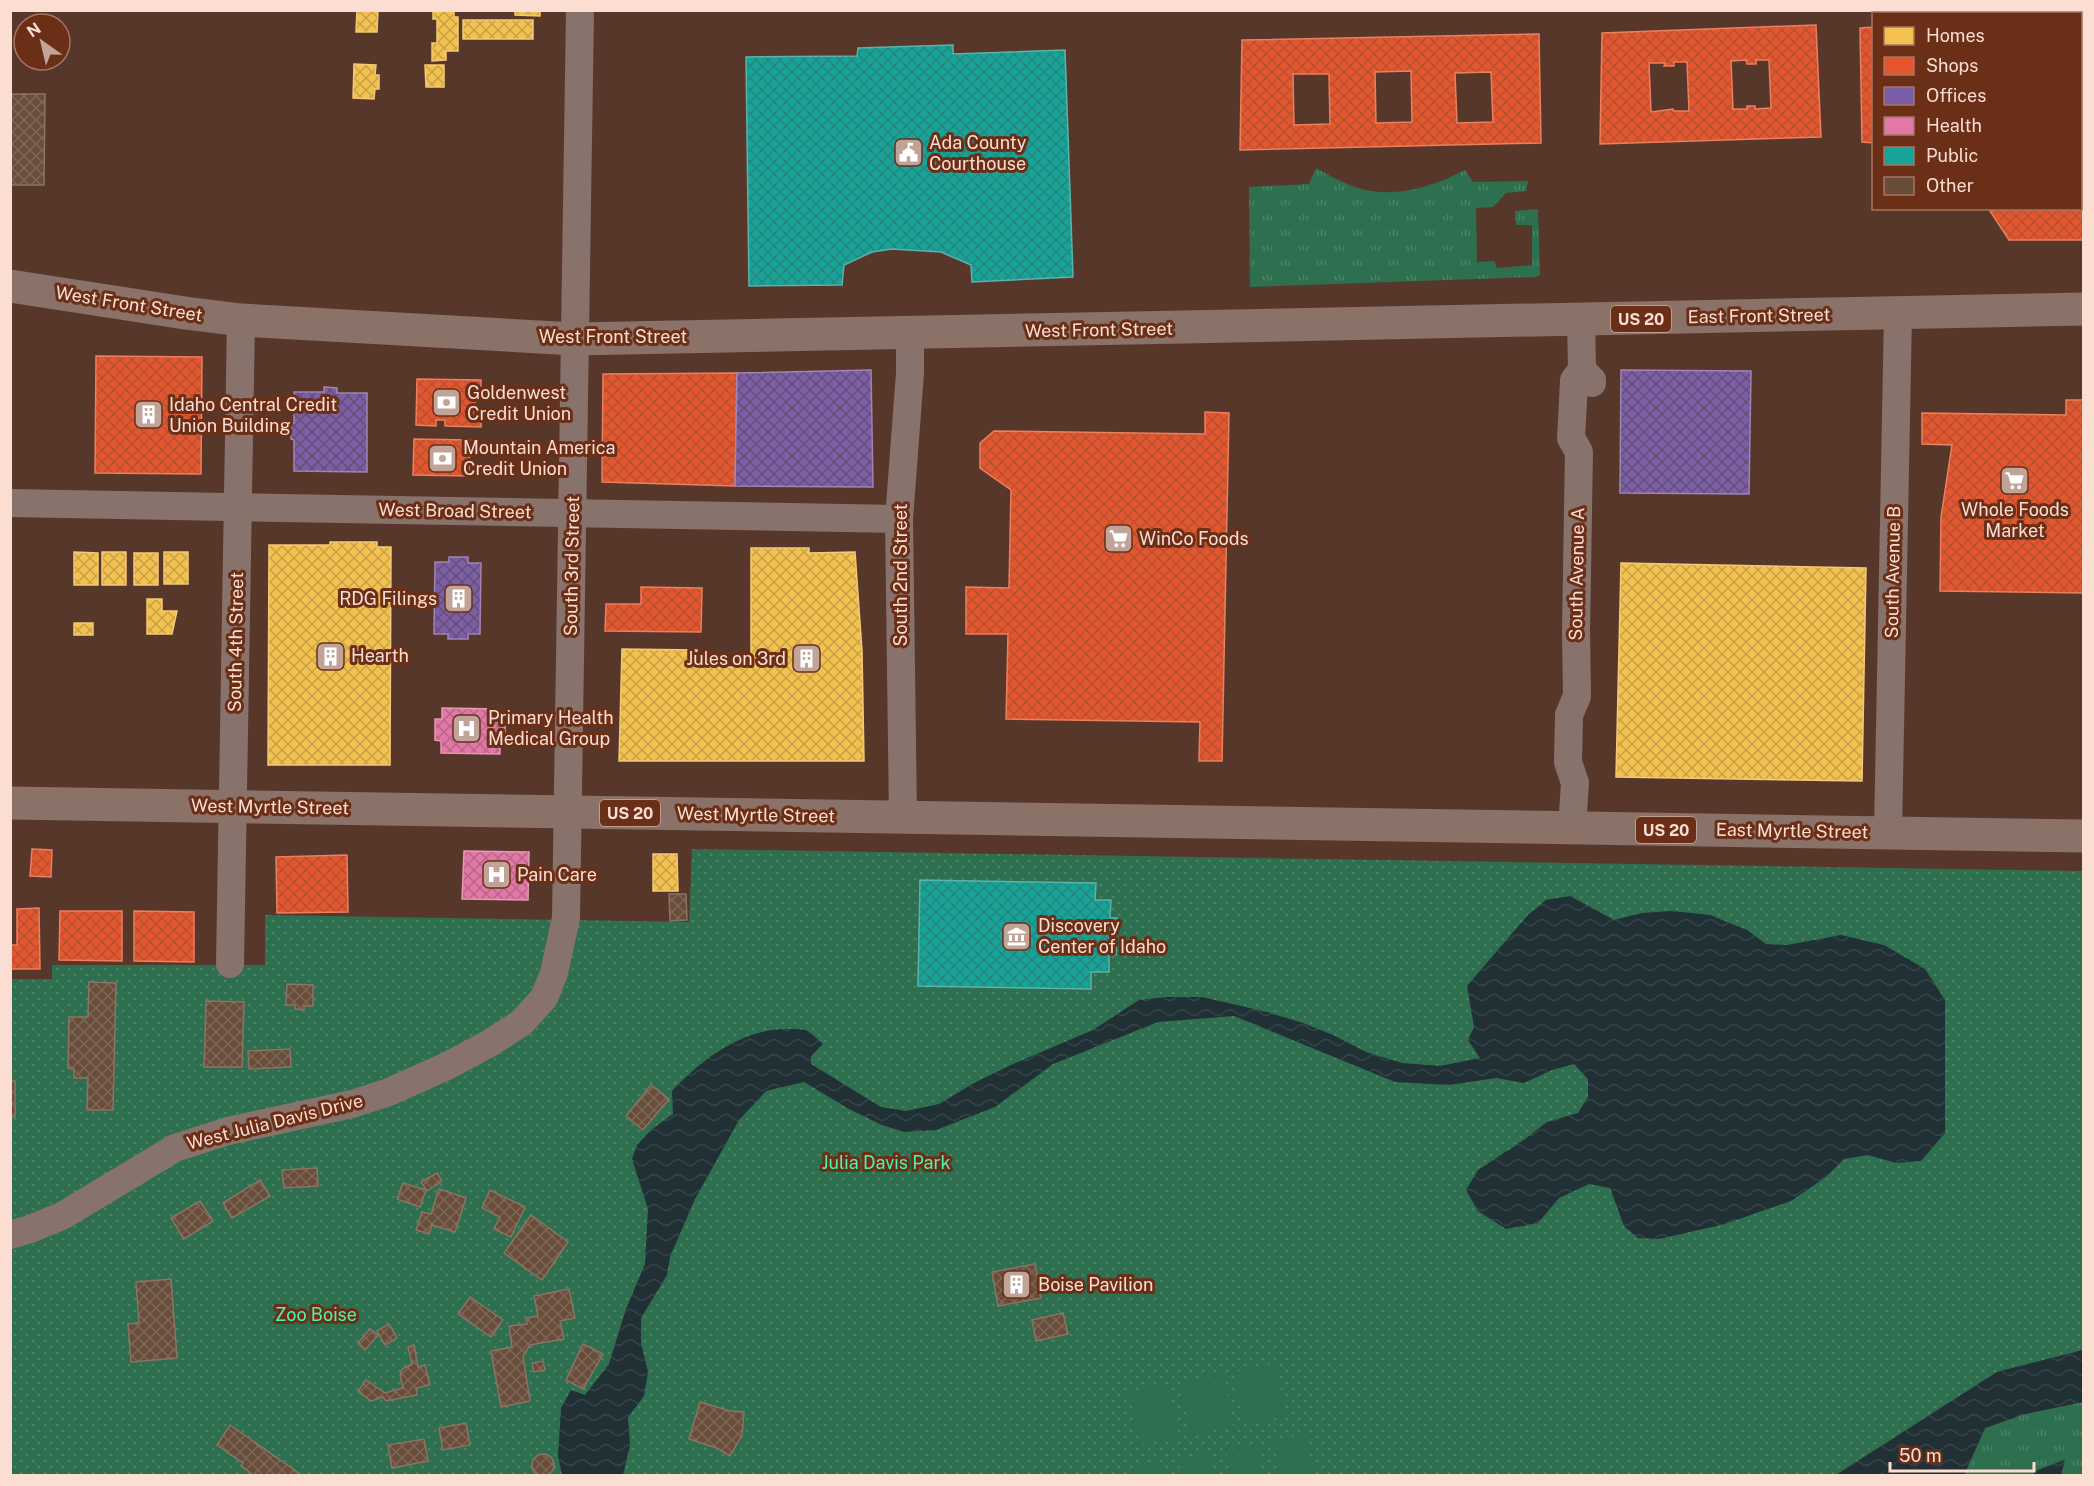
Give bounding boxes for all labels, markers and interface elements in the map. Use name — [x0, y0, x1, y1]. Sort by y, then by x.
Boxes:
north arrow — [12, 12, 72, 72]
legend — [1872, 12, 2082, 210]
text: N — [23, 19, 44, 41]
text: Homes — [1926, 25, 1985, 46]
text: Shops — [1926, 55, 1978, 76]
text: Offices — [1926, 85, 1986, 106]
text: Health — [1926, 115, 1982, 136]
place label: Ada County Courthouse — [929, 132, 1027, 174]
public building icon: Ada County Courthouse — [892, 137, 924, 169]
text: Public — [1926, 145, 1978, 166]
text: Other — [1926, 175, 1974, 196]
street label: West Front Street — [54, 282, 204, 325]
street label: East Front Street — [1687, 304, 1831, 327]
road number: US 20 — [1611, 306, 1671, 332]
street label: West Front Street — [1025, 318, 1173, 341]
street label: West Front Street — [539, 326, 687, 347]
place label: Goldenwest Credit Union — [467, 382, 571, 424]
bank icon: Goldenwest Credit Union — [430, 387, 462, 419]
place label: Idaho Central Credit Union Building — [169, 394, 337, 436]
building icon: Idaho Central Credit Union Building — [132, 399, 164, 431]
place label: Mountain America Credit Union — [463, 437, 615, 479]
bank icon: Mountain America Credit Union — [426, 442, 458, 474]
supermarket icon: Whole Foods Market — [1999, 465, 2031, 497]
street label: South 3rd Street — [560, 496, 583, 636]
street label: West Broad Street — [378, 499, 532, 522]
place label: Whole Foods Market — [1961, 499, 2069, 541]
street label: South 2nd Street — [890, 503, 911, 647]
street label: South Avenue B — [1881, 506, 1904, 638]
street label: South Avenue A — [1565, 507, 1588, 641]
supermarket icon: WinCo Foods — [1102, 523, 1134, 555]
place label: WinCo Foods — [1139, 528, 1249, 549]
street label: South 4th Street — [224, 572, 247, 712]
building icon: RDG Filings — [442, 583, 474, 615]
place label: RDG Filings — [339, 588, 437, 609]
building icon: Hearth — [314, 640, 346, 672]
building icon: Jules on 3rd — [791, 643, 823, 675]
place label: Hearth — [351, 645, 409, 666]
place label: Jules on 3rd — [686, 648, 786, 669]
place label: Primary Health Medical Group — [488, 707, 614, 749]
hospital icon: Primary Health Medical Group — [451, 712, 483, 744]
street label: West Myrtle Street — [191, 795, 349, 818]
road number: US 20 — [600, 800, 660, 826]
street label: West Myrtle Street — [677, 803, 835, 826]
road number: US 20 — [1636, 817, 1696, 843]
street label: East Myrtle Street — [1716, 819, 1868, 842]
hospital icon: Pain Care — [480, 859, 512, 891]
place label: Pain Care — [517, 864, 597, 885]
place label: Discovery Center of Idaho — [1038, 915, 1166, 957]
museum icon: Discovery Center of Idaho — [1001, 920, 1033, 952]
street label: West Julia Davis Drive — [185, 1089, 365, 1154]
park label: Julia Davis Park — [821, 1152, 951, 1173]
building icon: Boise Pavilion — [1001, 1269, 1033, 1301]
place label: Boise Pavilion — [1038, 1274, 1153, 1295]
park label: Zoo Boise — [275, 1304, 357, 1325]
scale bar — [1890, 1435, 2034, 1473]
text: 50 m — [1899, 1445, 1942, 1466]

